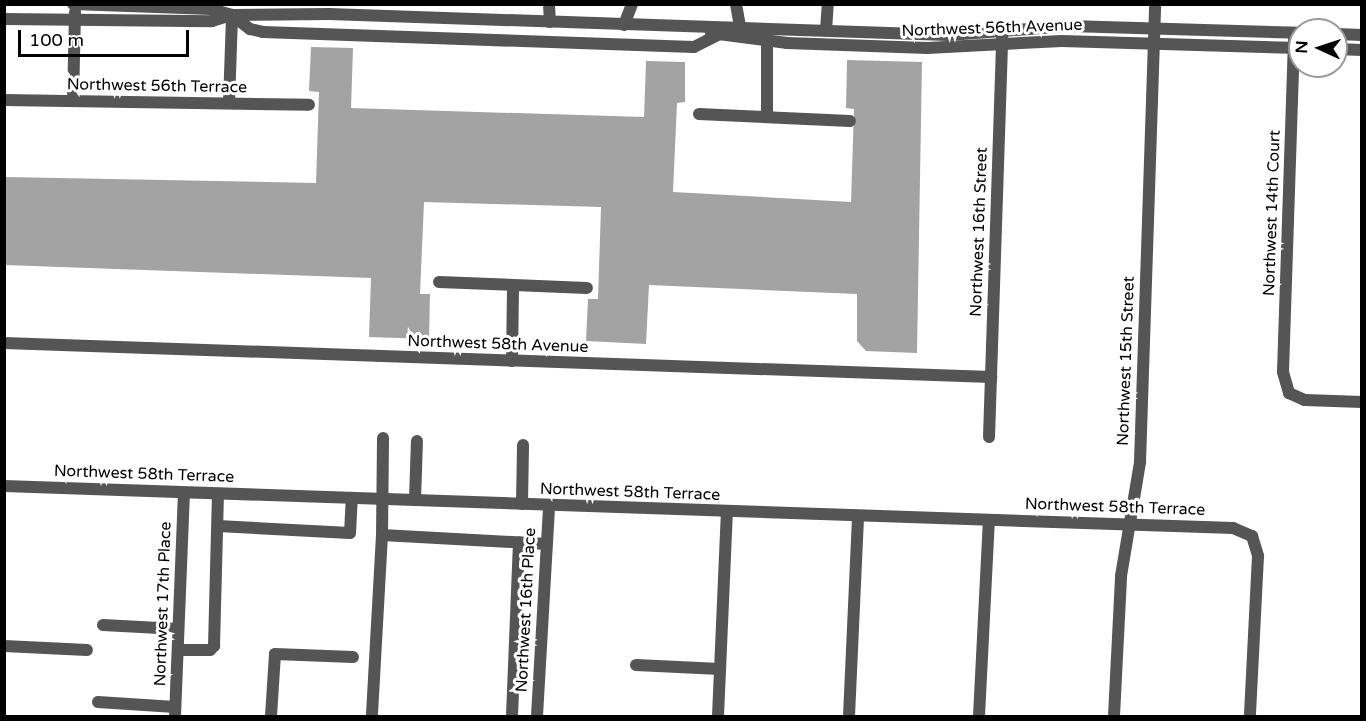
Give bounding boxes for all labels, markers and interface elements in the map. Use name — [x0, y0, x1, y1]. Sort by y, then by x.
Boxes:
street label: Northwest 56th Avenue — [901, 15, 1083, 41]
scale bar — [21, 18, 192, 56]
north arrow — [1288, 18, 1348, 78]
text: 100 m — [29, 29, 84, 51]
text: N — [1292, 40, 1312, 54]
street label: Northwest 56th Terrace — [67, 75, 247, 97]
street label: Northwest 14th Court — [1260, 130, 1284, 296]
street label: Northwest 16th Street — [966, 147, 992, 317]
street label: Northwest 15th Street — [1113, 276, 1139, 446]
street label: Northwest 58th Avenue — [407, 331, 589, 357]
street label: Northwest 58th Terrace — [54, 461, 234, 487]
street label: Northwest 58th Terrace — [540, 479, 720, 505]
street label: Northwest 58th Terrace — [1025, 494, 1205, 520]
street label: Northwest 17th Place — [151, 521, 175, 687]
street label: Northwest 16th Place — [512, 527, 540, 693]

